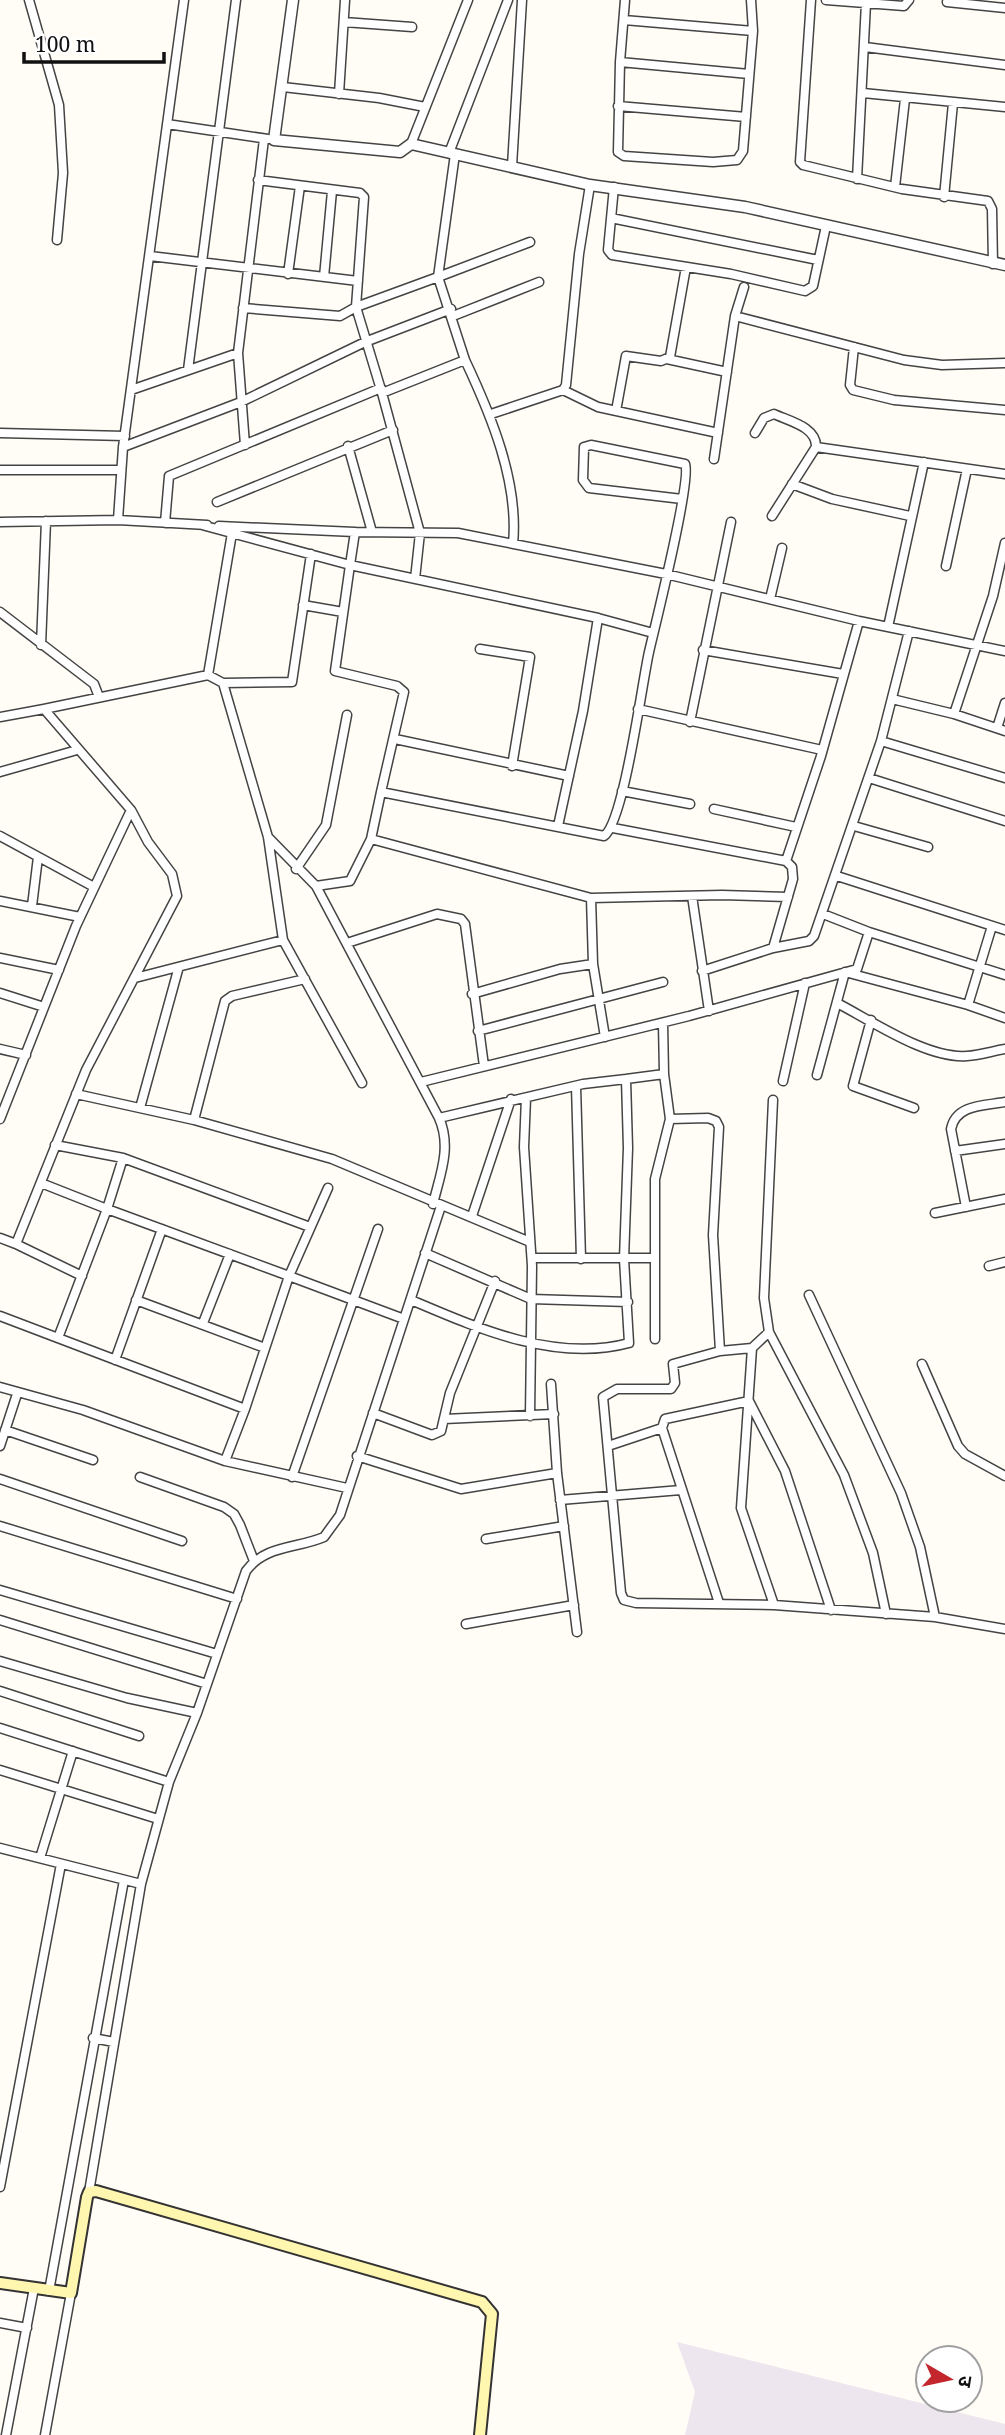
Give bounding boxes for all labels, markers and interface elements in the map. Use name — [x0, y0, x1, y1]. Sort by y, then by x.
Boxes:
scale bar — [24, 21, 164, 65]
text: 100 m — [35, 30, 96, 58]
north arrow — [914, 2344, 984, 2414]
text: उ — [952, 2374, 980, 2390]

